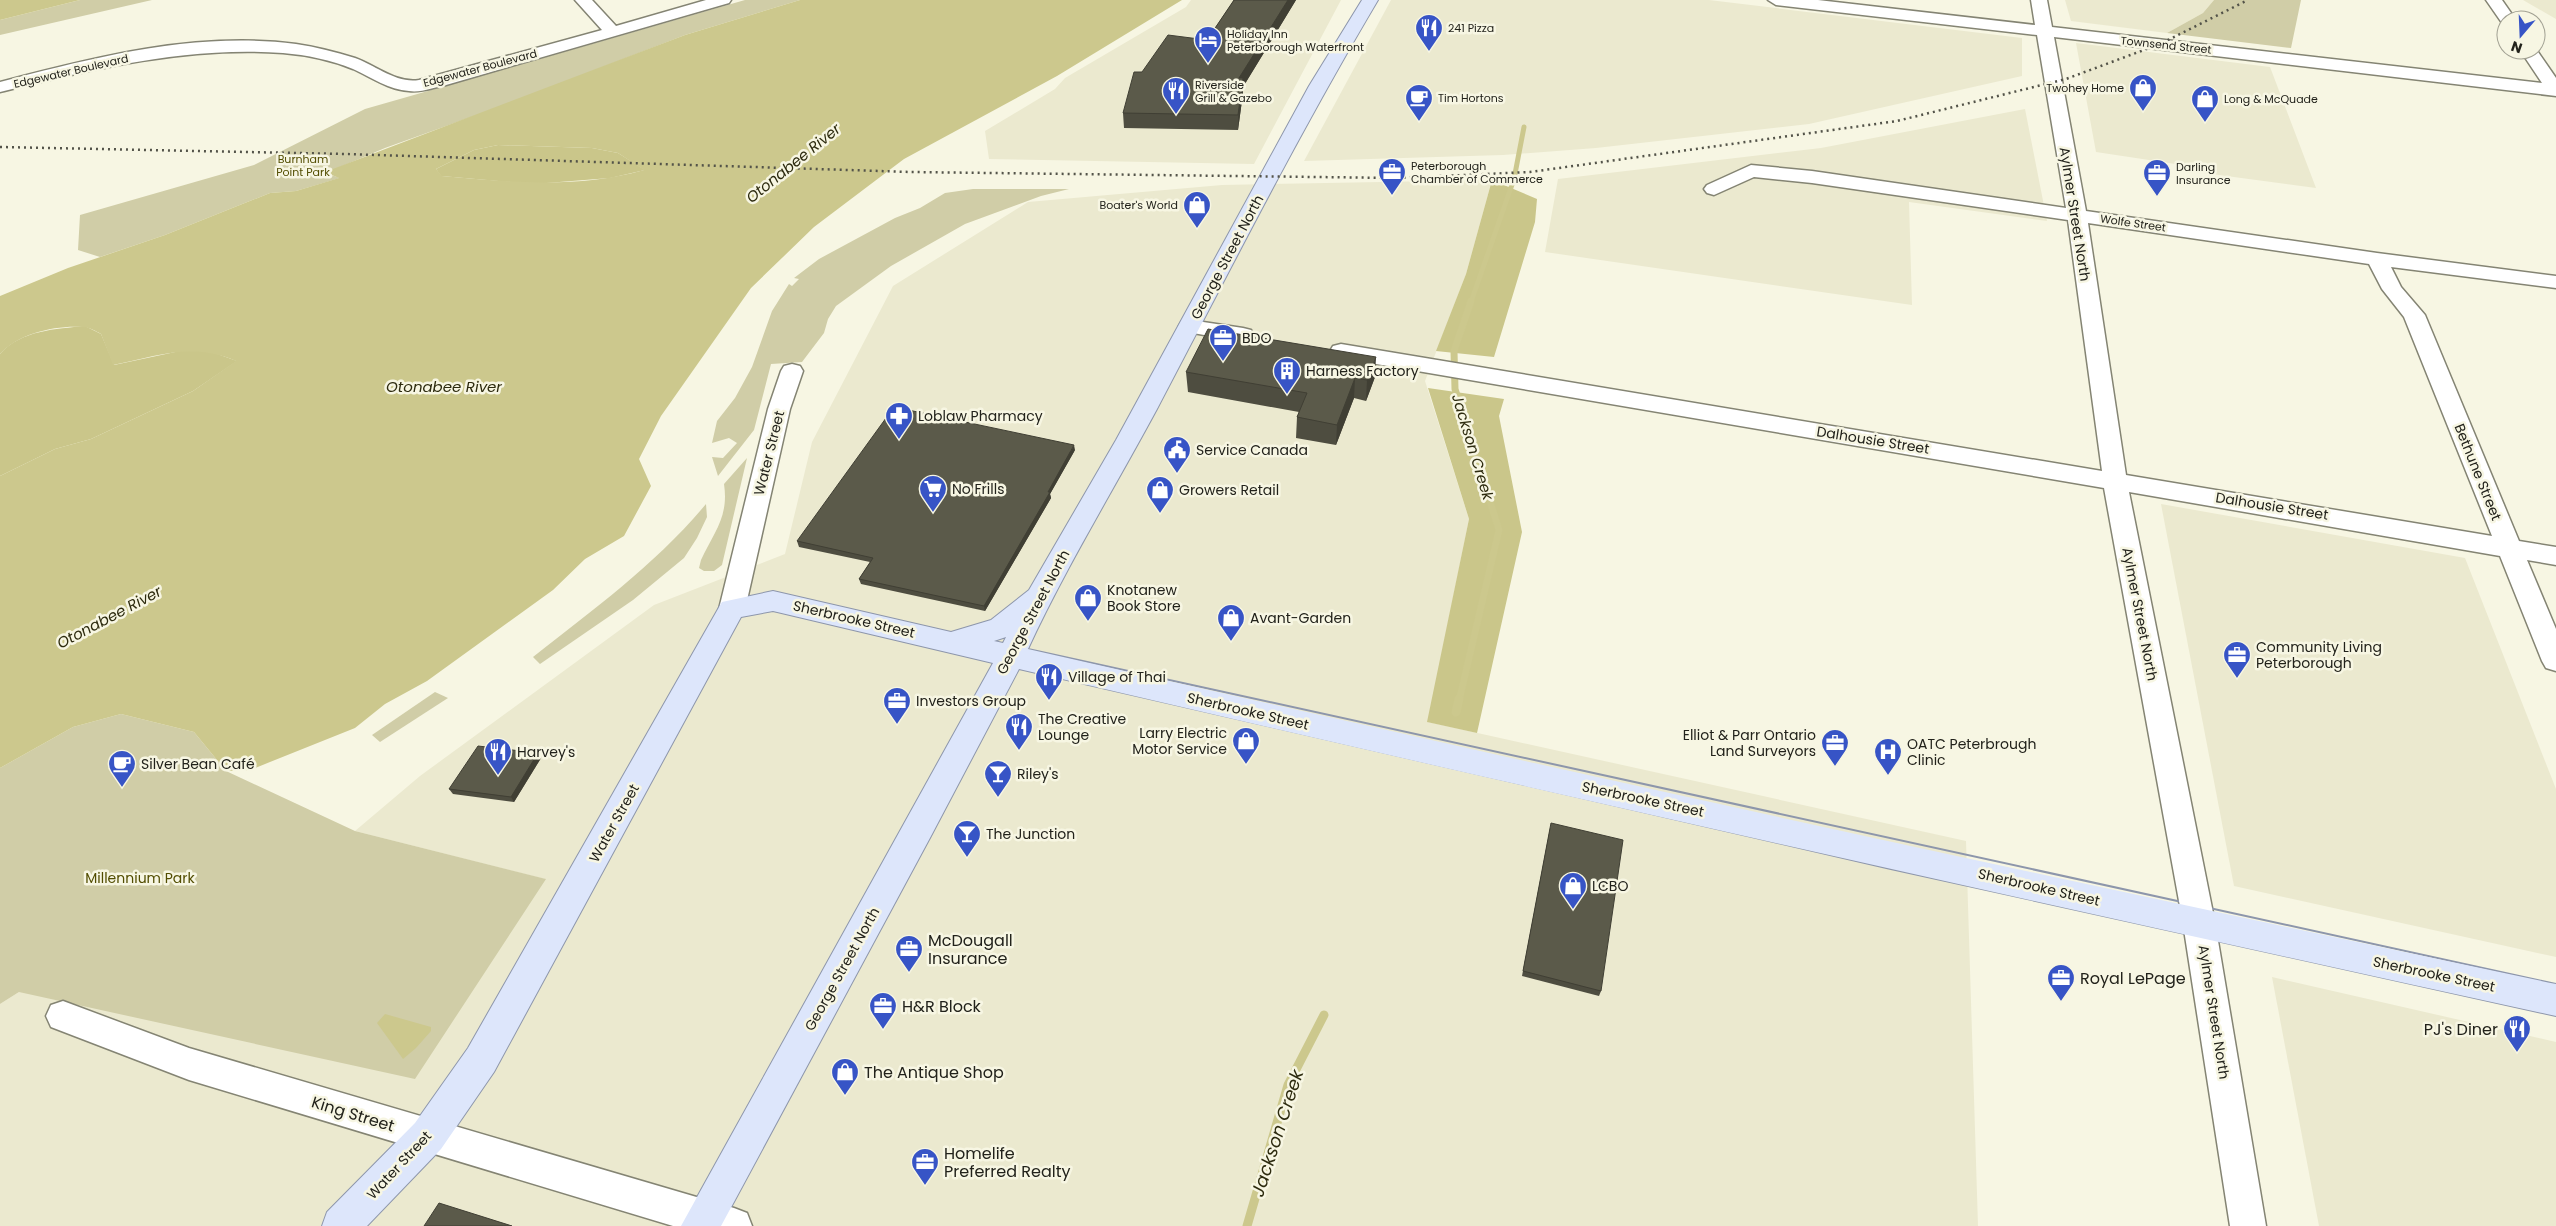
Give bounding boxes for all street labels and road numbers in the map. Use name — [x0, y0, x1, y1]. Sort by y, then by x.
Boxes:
street label: Townsend Street — [2120, 32, 2212, 58]
street label: Edgewater Boulevard — [421, 45, 539, 91]
street label: Edgewater Boulevard — [12, 50, 130, 92]
street label: Aylmer Street North — [2055, 145, 2095, 283]
street label: George Street North — [1186, 191, 1268, 323]
street label: Wolfe Street — [2099, 210, 2167, 236]
street label: Water Street — [749, 408, 789, 498]
street label: Dalhousie Street — [1815, 421, 1931, 459]
street label: Bethune Street — [2450, 421, 2506, 523]
street label: Dalhousie Street — [2214, 487, 2330, 525]
street label: George Street North — [992, 546, 1074, 678]
street label: Aylmer Street North — [2117, 546, 2163, 682]
street label: Sherbrooke Street — [791, 595, 917, 643]
street label: Sherbrooke Street — [1185, 687, 1311, 735]
street label: Sherbrooke Street — [1580, 776, 1706, 822]
street label: Water Street — [584, 780, 644, 866]
street label: Sherbrooke Street — [1976, 863, 2102, 911]
street label: George Street North — [800, 904, 884, 1034]
street label: Aylmer Street North — [2194, 943, 2234, 1081]
street label: Sherbrooke Street — [2371, 951, 2497, 997]
street label: King Street — [309, 1090, 398, 1138]
street label: Water Street — [362, 1126, 436, 1204]

